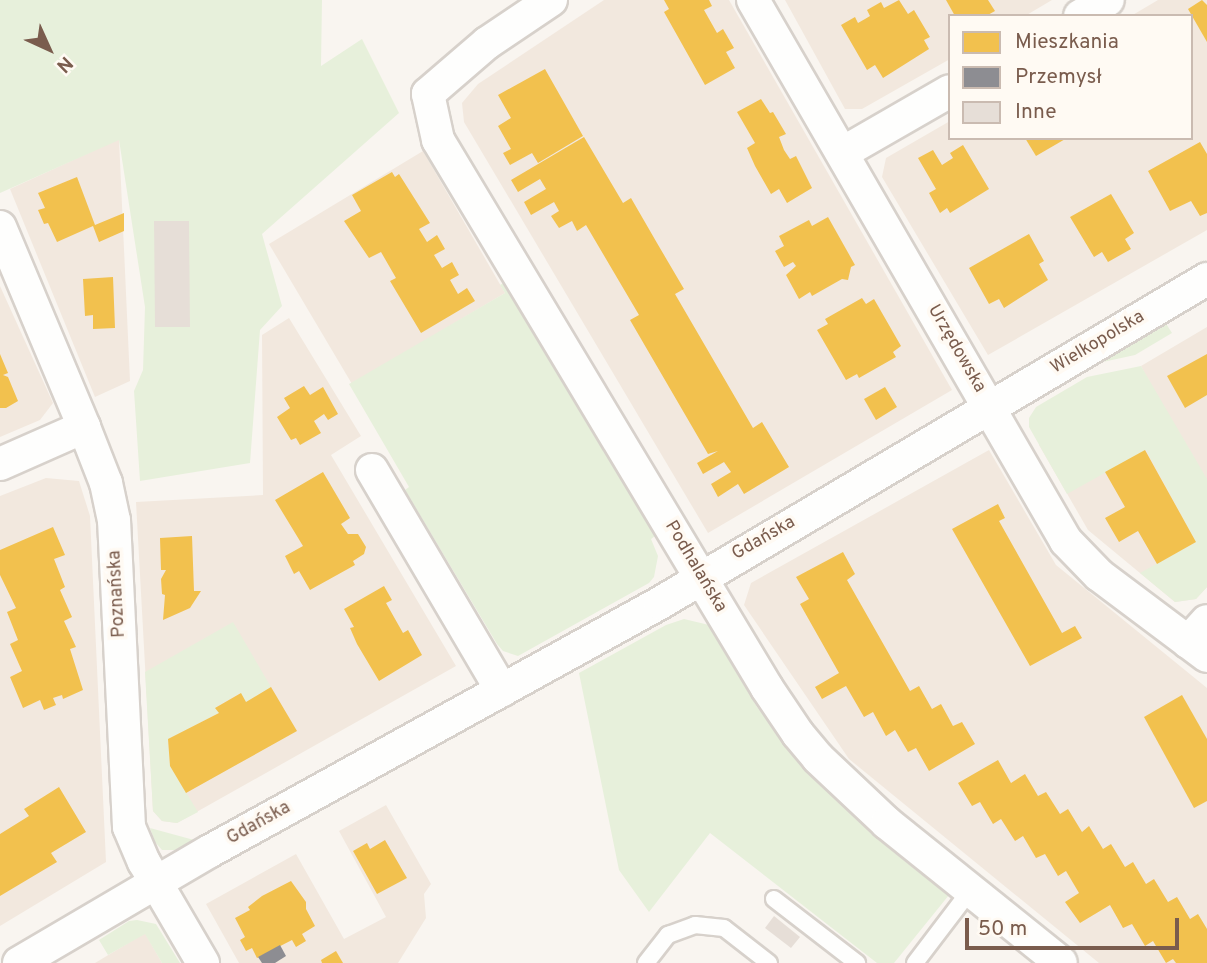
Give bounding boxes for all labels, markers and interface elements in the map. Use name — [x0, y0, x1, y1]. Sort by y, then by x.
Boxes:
north arrow — [14, 14, 84, 84]
legend — [948, 14, 1193, 140]
text: Mieszkania — [1015, 29, 1119, 56]
text: N — [51, 51, 77, 77]
text: Przemysł — [1015, 64, 1102, 91]
text: Inne — [1015, 99, 1056, 126]
street label: Urzędowska — [922, 301, 990, 397]
street label: Wielkopolska — [1047, 307, 1149, 379]
street label: Gdańska — [729, 512, 799, 566]
street label: Podhalańska — [659, 517, 731, 617]
street label: Poznańska — [105, 550, 131, 638]
street label: Gdańska — [223, 798, 295, 850]
scale bar — [969, 904, 1182, 948]
text: 50 m — [978, 916, 1027, 943]

